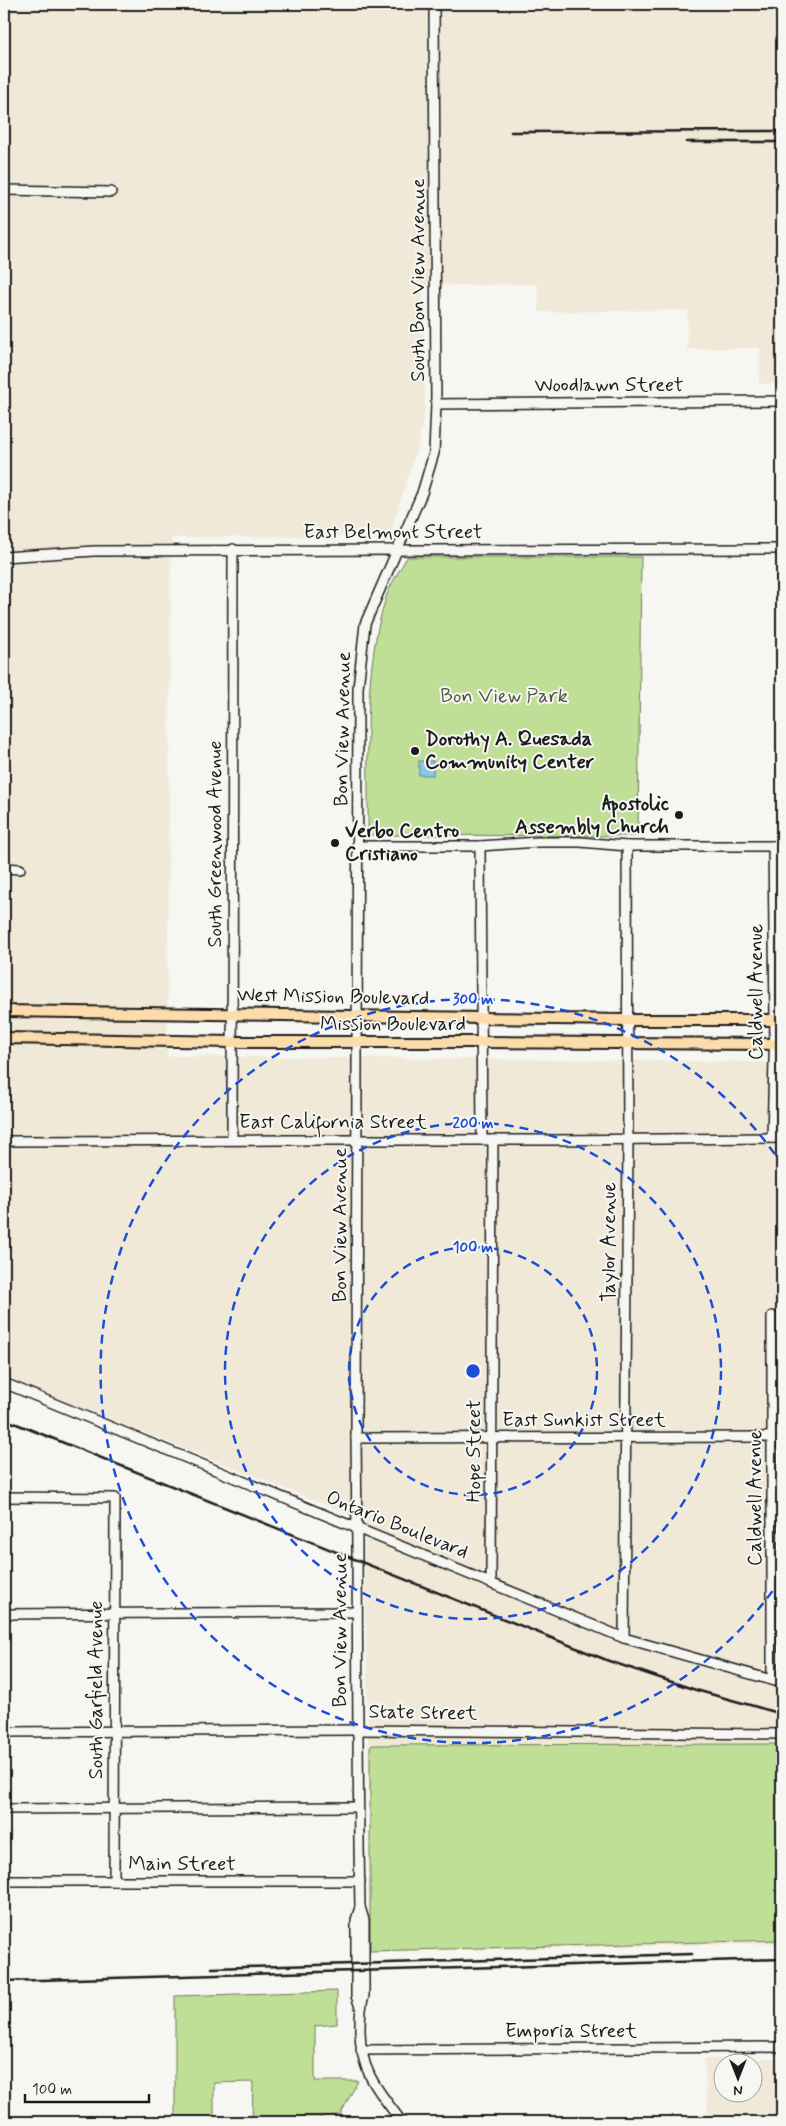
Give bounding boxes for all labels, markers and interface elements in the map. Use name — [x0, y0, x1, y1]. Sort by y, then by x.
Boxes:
street label: South Bon View Avenue — [405, 178, 432, 382]
street label: Woodlawn Street — [534, 372, 684, 399]
street label: East Belmont Street — [303, 519, 483, 546]
street label: Bon View Avenue — [328, 651, 358, 807]
park label: Bon View Park — [440, 683, 568, 710]
place label: Dorothy A. Quesada Community Center — [425, 726, 595, 776]
street label: South Greenwood Avenue — [202, 740, 229, 948]
marker: Dorothy A. Quesada Community Center — [409, 745, 421, 757]
place label: Apostolic Assembly Church — [515, 791, 669, 841]
marker: Apostolic Assembly Church — [673, 809, 685, 821]
place label: Verbo Centro Cristiano — [345, 818, 459, 868]
marker: Verbo Centro Cristiano — [329, 837, 341, 849]
street label: Caldwell Avenue — [743, 924, 770, 1060]
street label: West Mission Boulevard — [237, 982, 429, 1012]
text: 300 m — [453, 990, 493, 1010]
street label: Mission Boulevard — [320, 1011, 466, 1038]
street label: East California Street — [239, 1109, 427, 1138]
text: 200 m — [453, 1114, 494, 1134]
street label: Bon View Avenue — [327, 1147, 354, 1302]
street label: Taylor Avenue — [596, 1182, 623, 1302]
text: 100 m — [453, 1238, 493, 1258]
centre of rings — [464, 1362, 482, 1380]
street label: Hope Street — [461, 1399, 488, 1503]
street label: East Sunkist Street — [502, 1407, 666, 1434]
street label: Caldwell Avenue — [742, 1430, 769, 1566]
street label: Ontario Boulevard — [322, 1484, 472, 1566]
street label: Bon View Avenue — [327, 1552, 354, 1707]
street label: South Garfield Avenue — [83, 1601, 110, 1779]
street label: State Street — [368, 1699, 478, 1727]
street label: Main Street — [128, 1851, 236, 1878]
street label: Emporia Street — [505, 2018, 637, 2045]
north arrow — [714, 2054, 764, 2104]
scale bar — [25, 2071, 149, 2103]
text: 100 m — [32, 2080, 72, 2100]
text: N — [733, 2081, 743, 2099]

